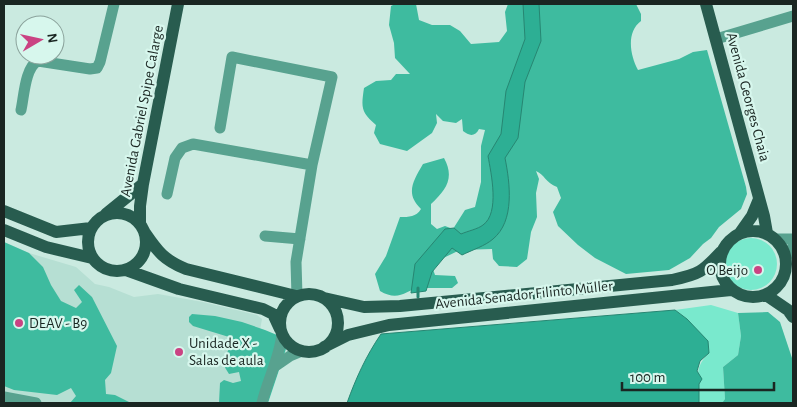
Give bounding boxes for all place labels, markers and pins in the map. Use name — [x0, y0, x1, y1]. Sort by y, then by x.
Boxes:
place label: O Beijo — [706, 263, 748, 278]
marker: O Beijo — [752, 264, 764, 276]
place label: DEAV - B9 — [29, 316, 87, 331]
marker: DEAV - B9 — [13, 317, 25, 329]
place label: Unidade X - Salas de aula — [189, 336, 264, 368]
marker: Unidade X - Salas de aula — [173, 346, 185, 358]

